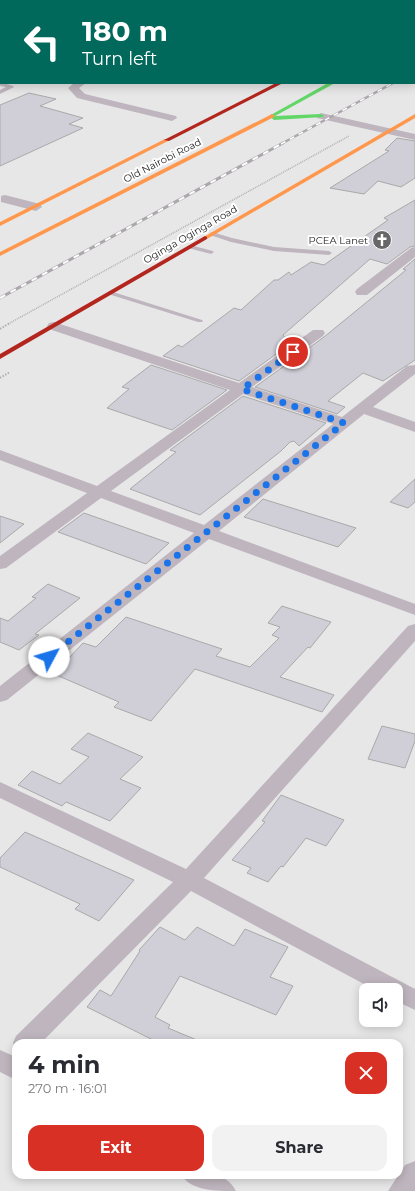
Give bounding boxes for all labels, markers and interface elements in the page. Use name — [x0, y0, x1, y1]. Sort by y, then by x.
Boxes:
text: 180 m — [82, 14, 168, 48]
icon: left — [16, 16, 68, 68]
text: Turn left — [82, 48, 157, 70]
street label: Old Nairobi Road — [121, 135, 203, 186]
street label: Oginga Oginga Road — [141, 202, 240, 267]
church icon: PCEA Lanet — [371, 229, 393, 251]
place label: PCEA Lanet — [309, 234, 368, 247]
pin — [276, 335, 310, 369]
icon: arrive — [282, 341, 304, 363]
position arrow — [28, 636, 70, 678]
map controls — [359, 983, 403, 1027]
button: sound — [359, 983, 403, 1027]
text: 4 min — [28, 1050, 100, 1079]
button: close — [345, 1052, 387, 1094]
text: 270 m · 16:01 — [28, 1080, 107, 1096]
button: Exit — [28, 1125, 204, 1171]
button: Share — [212, 1125, 387, 1171]

